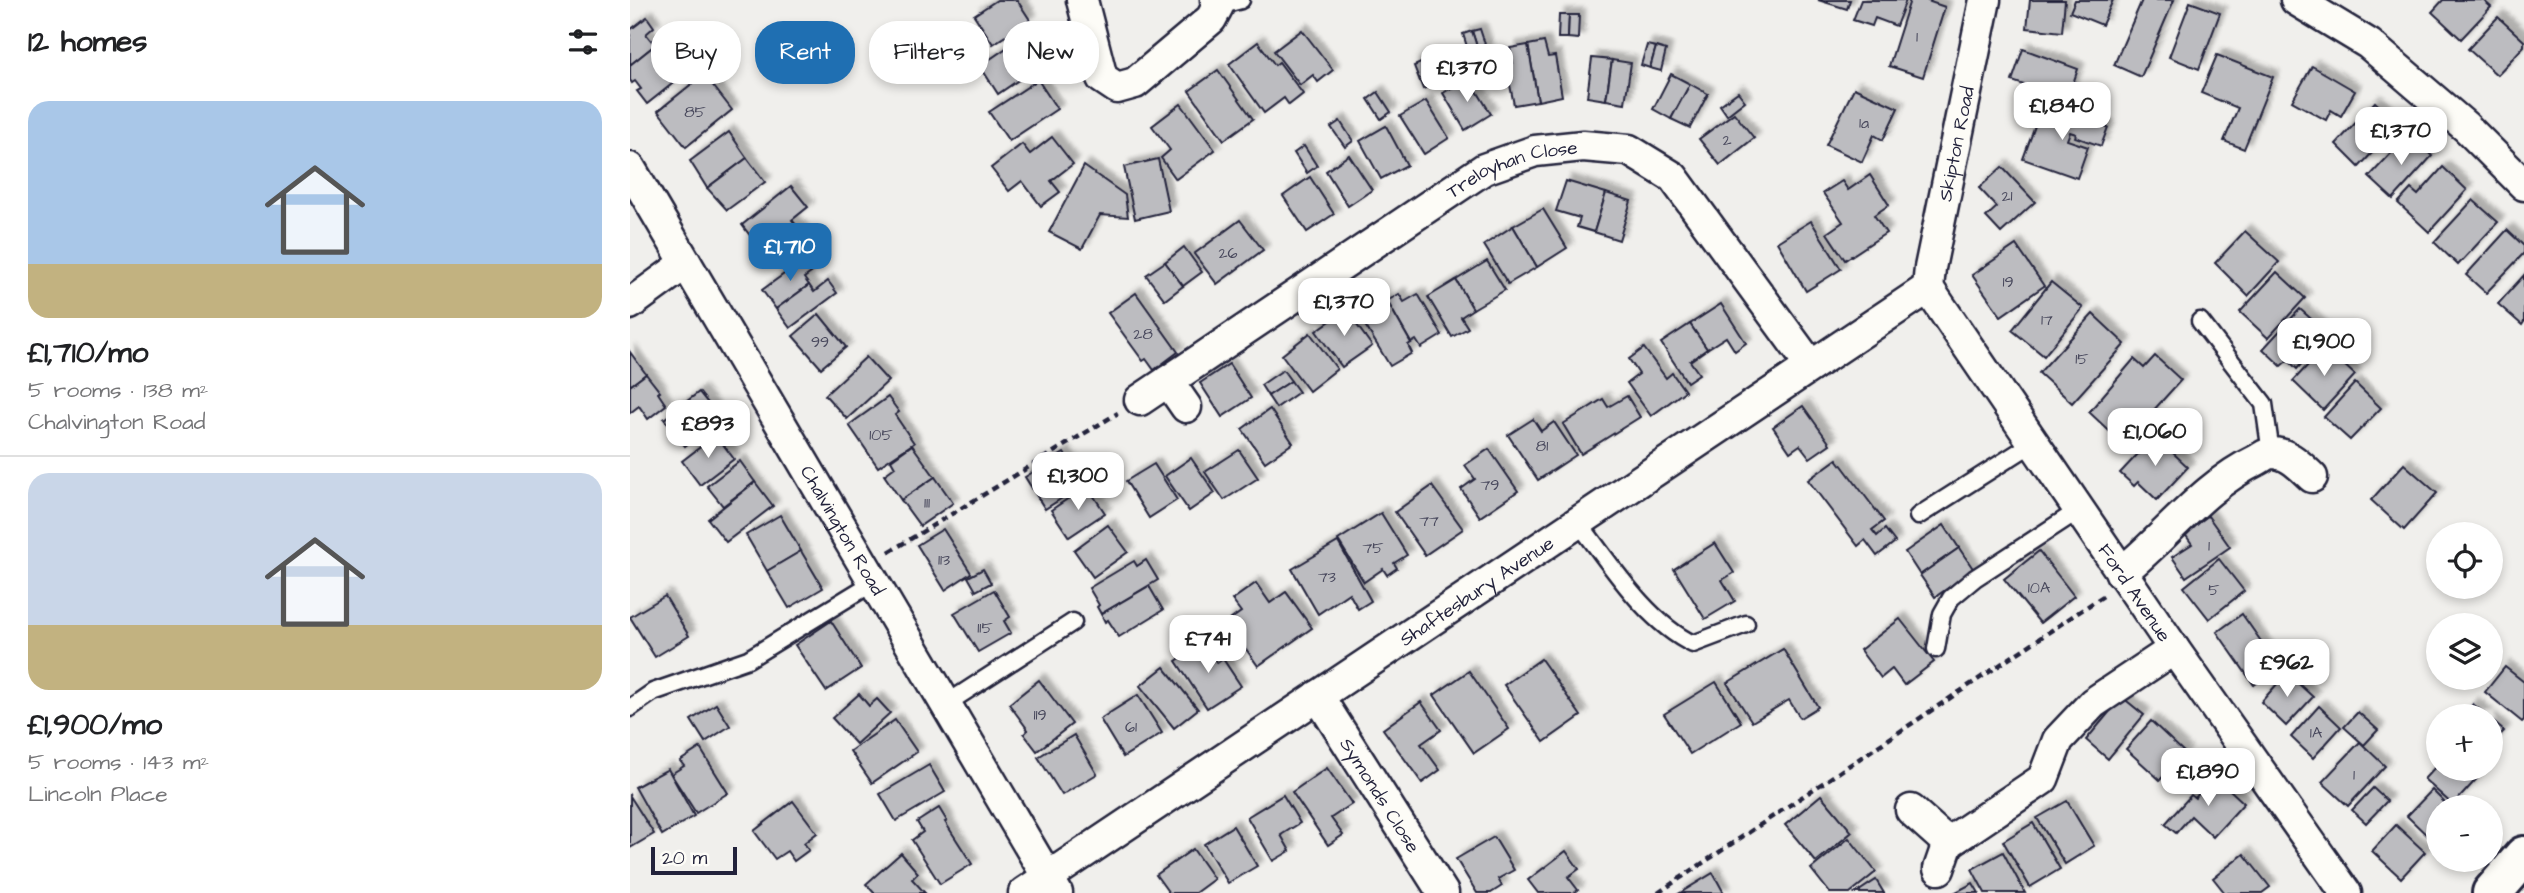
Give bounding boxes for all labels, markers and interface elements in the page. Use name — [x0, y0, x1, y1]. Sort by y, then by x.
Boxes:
text: 12 homes — [28, 21, 147, 63]
chip: Buy — [651, 21, 741, 84]
chip: Rent — [755, 21, 855, 84]
chip: Filters — [869, 21, 989, 84]
chip: New — [1003, 21, 1099, 84]
icon: filters — [564, 23, 602, 61]
house number: 1 — [1916, 26, 1918, 48]
pin: £1,370 — [1410, 44, 1524, 104]
text: £1,370 — [1437, 51, 1497, 83]
pin: £1,840 — [2005, 82, 2119, 142]
street label: Skipton Road — [1932, 84, 1982, 204]
text: £1,840 — [2030, 89, 2094, 121]
house number: 85 — [684, 101, 707, 123]
pin: £1,370 — [2344, 108, 2458, 167]
house number: 1a — [1859, 112, 1869, 134]
text: £1,370 — [2371, 114, 2431, 146]
house number: 2 — [1722, 129, 1732, 151]
street label: Treloyhan Close — [1441, 135, 1579, 206]
icon: home — [252, 147, 378, 273]
house number: 21 — [2001, 185, 2013, 207]
pin: £1,710 — [733, 224, 847, 283]
text: £1,710 — [764, 230, 816, 262]
house number: 26 — [1218, 242, 1238, 264]
house number: 19 — [2002, 271, 2014, 293]
pin: £1,370 — [1287, 278, 1401, 338]
text: £1,370 — [1314, 285, 1374, 317]
house number: 17 — [2041, 309, 2053, 331]
pin: £1,900 — [2267, 318, 2381, 378]
house number: 28 — [1133, 323, 1153, 345]
text: £1,900 — [2293, 325, 2355, 357]
house number: 99 — [811, 331, 829, 353]
text: £1,710/mo — [28, 332, 148, 374]
house number: 15 — [2075, 348, 2089, 370]
text: 5 rooms · 138 m² — [28, 374, 208, 406]
pin: £893 — [667, 400, 749, 460]
text: Chalvington Road — [28, 406, 206, 438]
text: £893 — [682, 407, 734, 439]
pin: £1,060 — [2098, 408, 2212, 468]
text: £1,060 — [2124, 415, 2186, 447]
house number: 105 — [869, 424, 893, 446]
house number: 81 — [1536, 435, 1548, 457]
pin: £1,300 — [1021, 452, 1135, 512]
text: £1,300 — [1048, 459, 1108, 491]
street label: Chalvington Road — [793, 461, 891, 601]
house number: 79 — [1481, 474, 1499, 496]
house number: 111 — [924, 492, 930, 514]
house number: 77 — [1419, 510, 1439, 532]
icon: home — [252, 519, 378, 645]
map controls — [2426, 522, 2503, 872]
button: locate — [2426, 522, 2503, 599]
street label: Shaftesbury Avenue — [1394, 530, 1560, 653]
house number: 1 — [2208, 535, 2210, 557]
house number: 75 — [1362, 537, 1384, 559]
street label: Ford Avenue — [2091, 538, 2177, 647]
house number: 113 — [938, 549, 950, 571]
house number: 73 — [1318, 566, 1336, 588]
house number: 10A — [2028, 577, 2050, 599]
house number: 5 — [2208, 579, 2220, 601]
button: layers — [2426, 613, 2503, 690]
pin: £741 — [1167, 616, 1249, 675]
house number: 115 — [977, 617, 993, 639]
text: £741 — [1185, 622, 1231, 654]
pin: £962 — [2246, 640, 2328, 699]
text: £962 — [2260, 646, 2314, 678]
text: £1,900/mo — [28, 704, 162, 746]
house number: 119 — [1033, 704, 1047, 726]
button: + — [2426, 704, 2503, 781]
house number: 61 — [1125, 716, 1137, 738]
house number: 1A — [2310, 722, 2322, 744]
street label: Symonds Close — [1333, 733, 1426, 858]
text: 5 rooms · 143 m² — [28, 746, 209, 778]
pin: £1,890 — [2151, 748, 2265, 808]
text: £1,890 — [2177, 755, 2239, 787]
house number: 1 — [2353, 764, 2355, 786]
text: Lincoln Place — [28, 778, 168, 810]
button: − — [2426, 795, 2503, 872]
scale bar — [651, 844, 737, 876]
text: 20 m — [662, 845, 707, 872]

